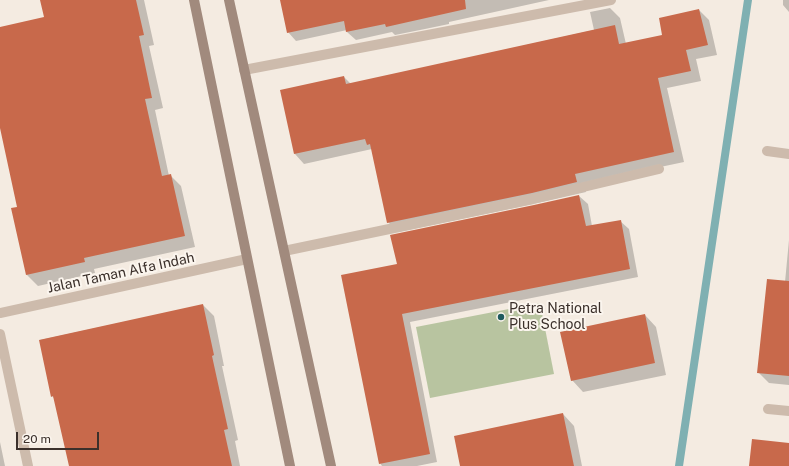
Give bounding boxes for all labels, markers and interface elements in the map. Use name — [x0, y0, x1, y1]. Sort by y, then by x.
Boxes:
street label: Jalan Taman Alfa Indah — [46, 249, 196, 297]
place label: Petra National Plus School — [509, 301, 602, 334]
marker: Petra National Plus School — [496, 312, 506, 322]
scale bar — [18, 424, 101, 450]
text: 20 m — [23, 432, 51, 446]

